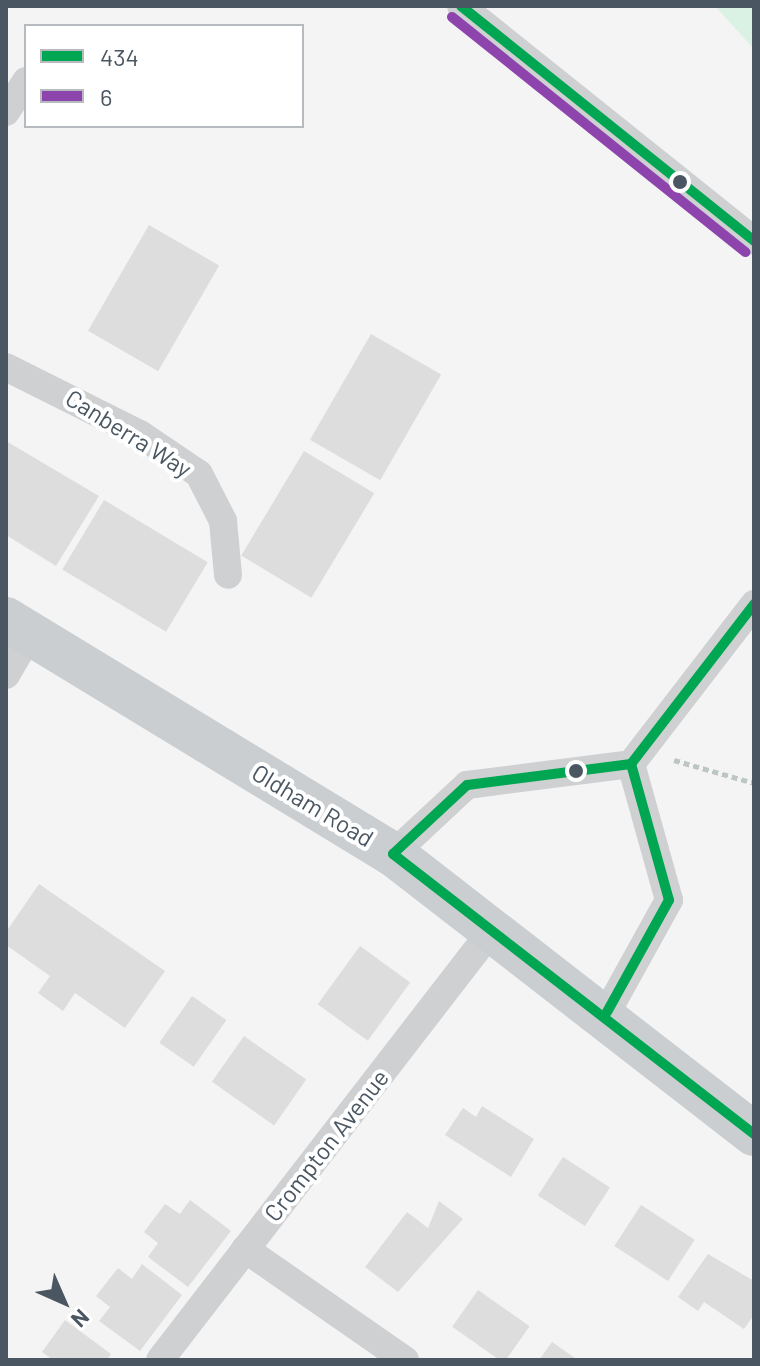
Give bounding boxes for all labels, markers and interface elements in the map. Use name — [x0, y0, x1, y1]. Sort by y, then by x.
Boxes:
legend — [24, 24, 304, 128]
text: 434 — [100, 42, 139, 71]
text: 6 — [100, 82, 112, 111]
unlabelled marker — [672, 174, 688, 190]
street label: Canberra Way — [61, 383, 197, 483]
street label: Oldham Road — [247, 758, 379, 852]
unlabelled marker — [568, 763, 584, 779]
street label: Crompton Avenue — [258, 1063, 394, 1227]
north arrow — [24, 1262, 104, 1342]
text: N — [67, 1305, 95, 1333]

